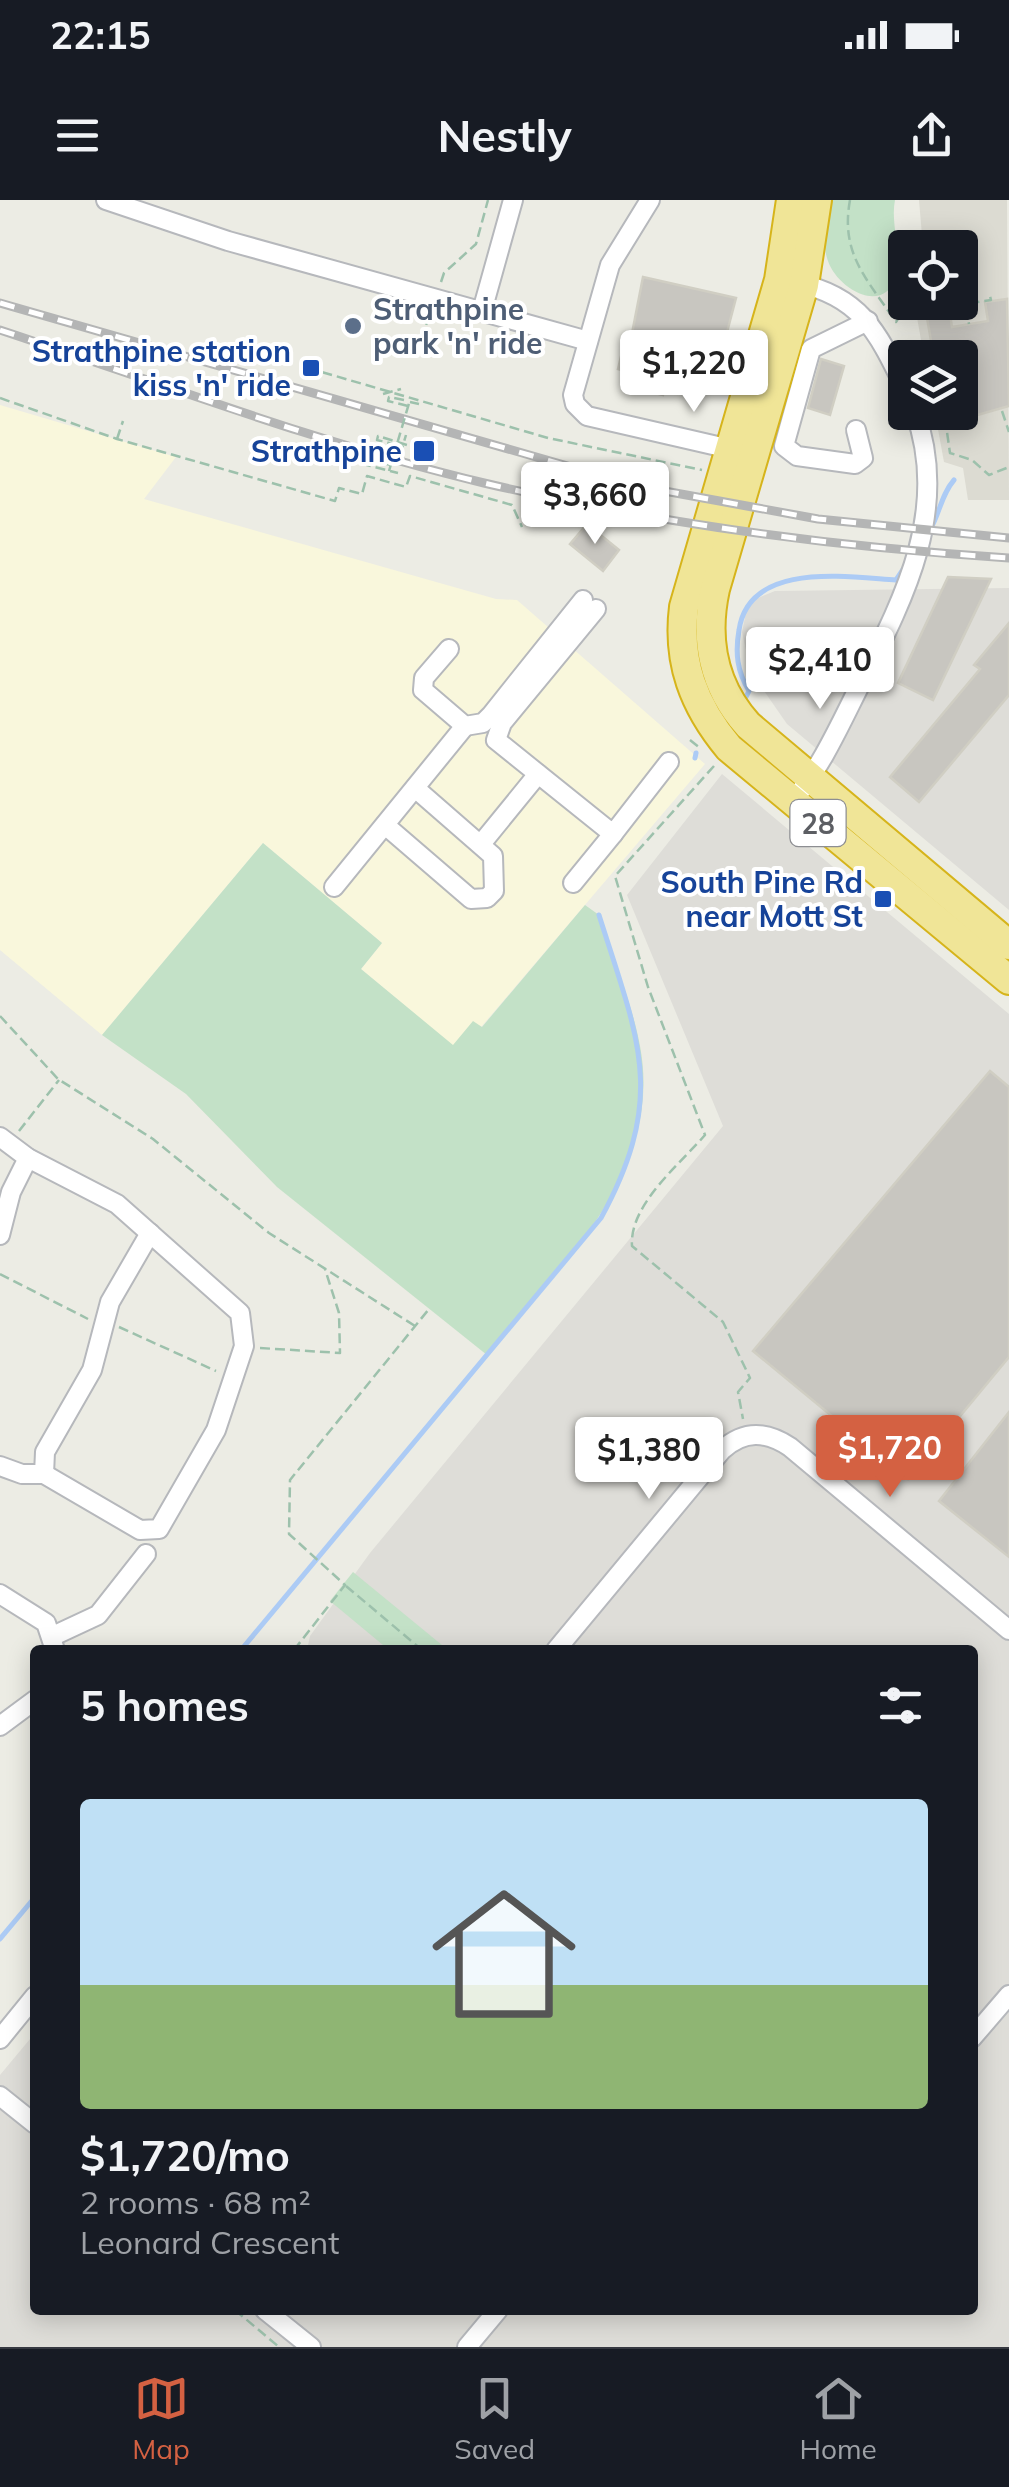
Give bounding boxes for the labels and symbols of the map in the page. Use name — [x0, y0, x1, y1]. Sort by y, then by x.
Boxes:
place label: Strathpine park 'n' ride — [373, 290, 542, 362]
marker: Strathpine park 'n' ride — [342, 315, 364, 337]
pin: $1,220 — [613, 330, 775, 415]
place label: Strathpine station kiss 'n' ride — [32, 332, 291, 404]
marker: Strathpine station kiss 'n' ride — [300, 357, 322, 379]
place label: Strathpine — [251, 432, 402, 470]
marker: Strathpine — [411, 438, 437, 464]
pin: $3,660 — [514, 462, 676, 547]
pin: $2,410 — [739, 627, 901, 712]
road number: 28 — [790, 800, 846, 846]
place label: South Pine Rd near Mott St — [661, 863, 863, 935]
marker: South Pine Rd near Mott St — [872, 888, 894, 910]
pin: $1,720 — [809, 1415, 971, 1500]
pin: $1,380 — [568, 1417, 730, 1502]

